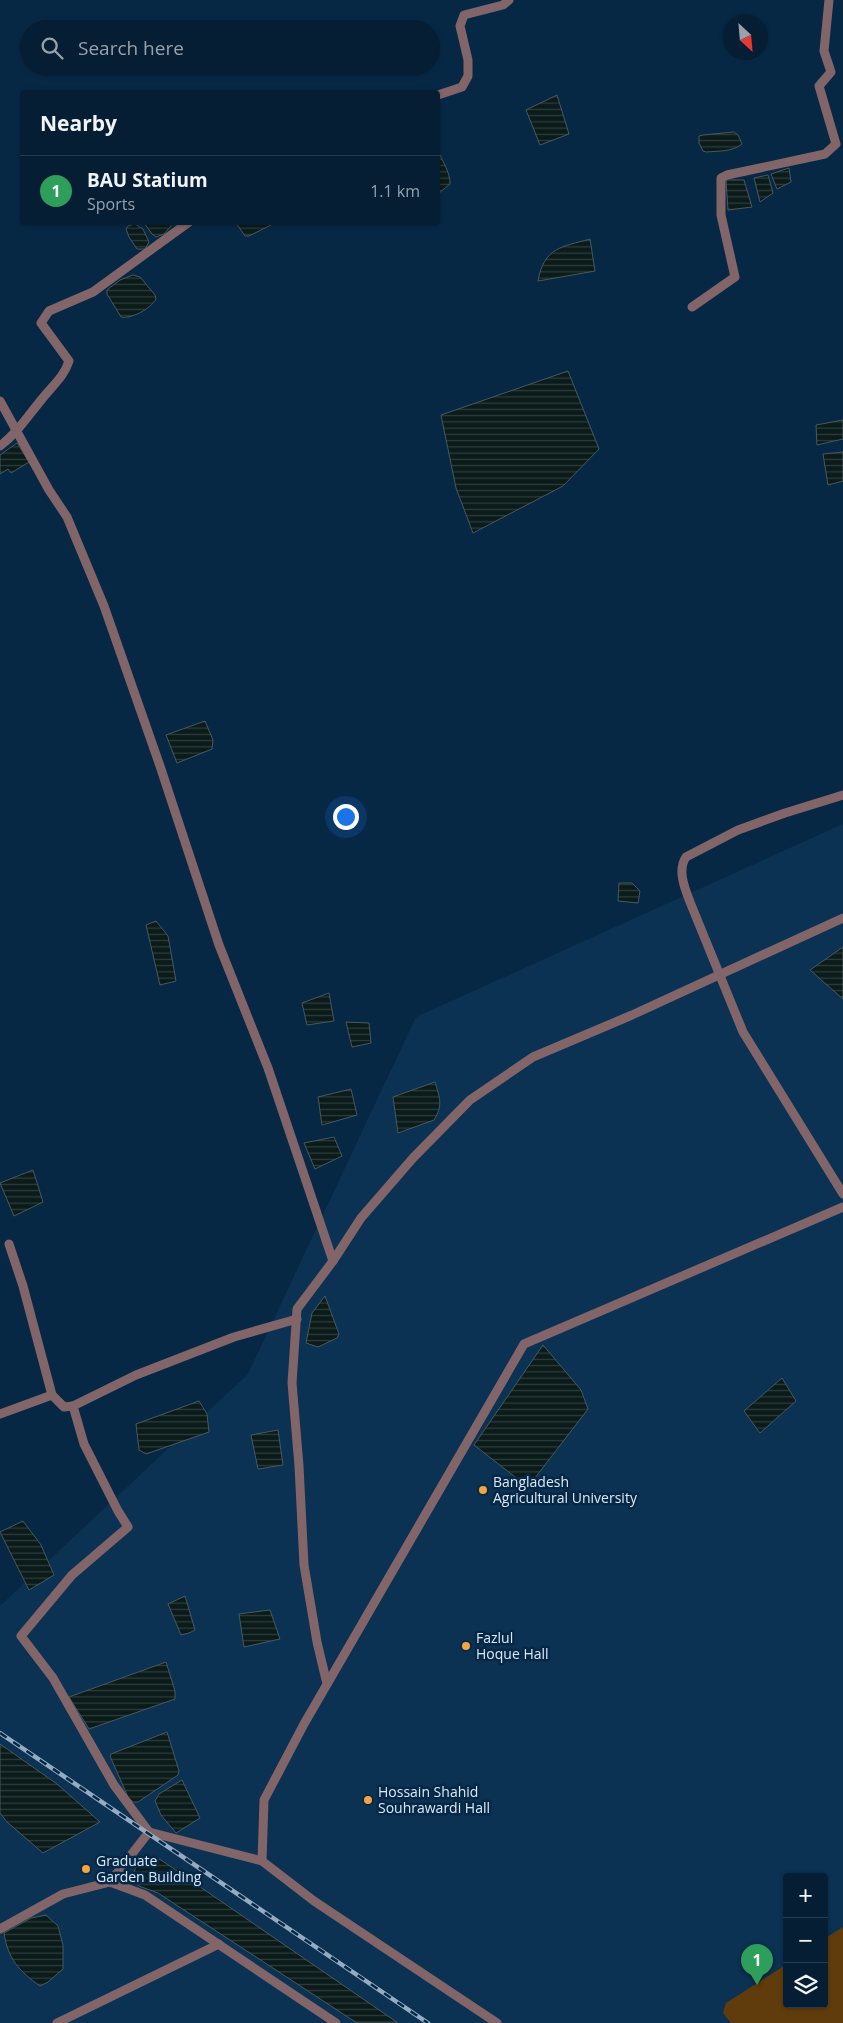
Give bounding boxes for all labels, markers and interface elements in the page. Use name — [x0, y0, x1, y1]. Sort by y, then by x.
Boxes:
north arrow — [723, 15, 768, 60]
search box — [20, 20, 440, 75]
icon: search — [38, 34, 66, 62]
text: Search here — [78, 35, 184, 61]
text: Nearby — [40, 109, 117, 137]
text: BAU Statium — [87, 167, 208, 193]
text: 1 — [51, 180, 61, 202]
text: 1.1 km — [370, 180, 420, 202]
text: Sports — [87, 193, 135, 215]
your location — [333, 804, 359, 830]
place label: Bangladesh Agricultural University — [493, 1472, 638, 1507]
marker: Bangladesh Agricultural University — [477, 1484, 489, 1496]
place label: Fazlul Hoque Hall — [476, 1628, 549, 1663]
marker: Fazlul Hoque Hall — [460, 1640, 472, 1652]
place label: Hossain Shahid Souhrawardi Hall — [378, 1782, 490, 1817]
marker: Hossain Shahid Souhrawardi Hall — [362, 1794, 374, 1806]
place label: Graduate Garden Building — [96, 1851, 202, 1886]
marker: Graduate Garden Building — [80, 1863, 92, 1875]
map controls — [783, 1873, 828, 2008]
button: + — [783, 1873, 828, 1918]
button: − — [783, 1918, 828, 1963]
pin: 1 — [741, 1944, 773, 1985]
button: layers — [783, 1963, 828, 2008]

